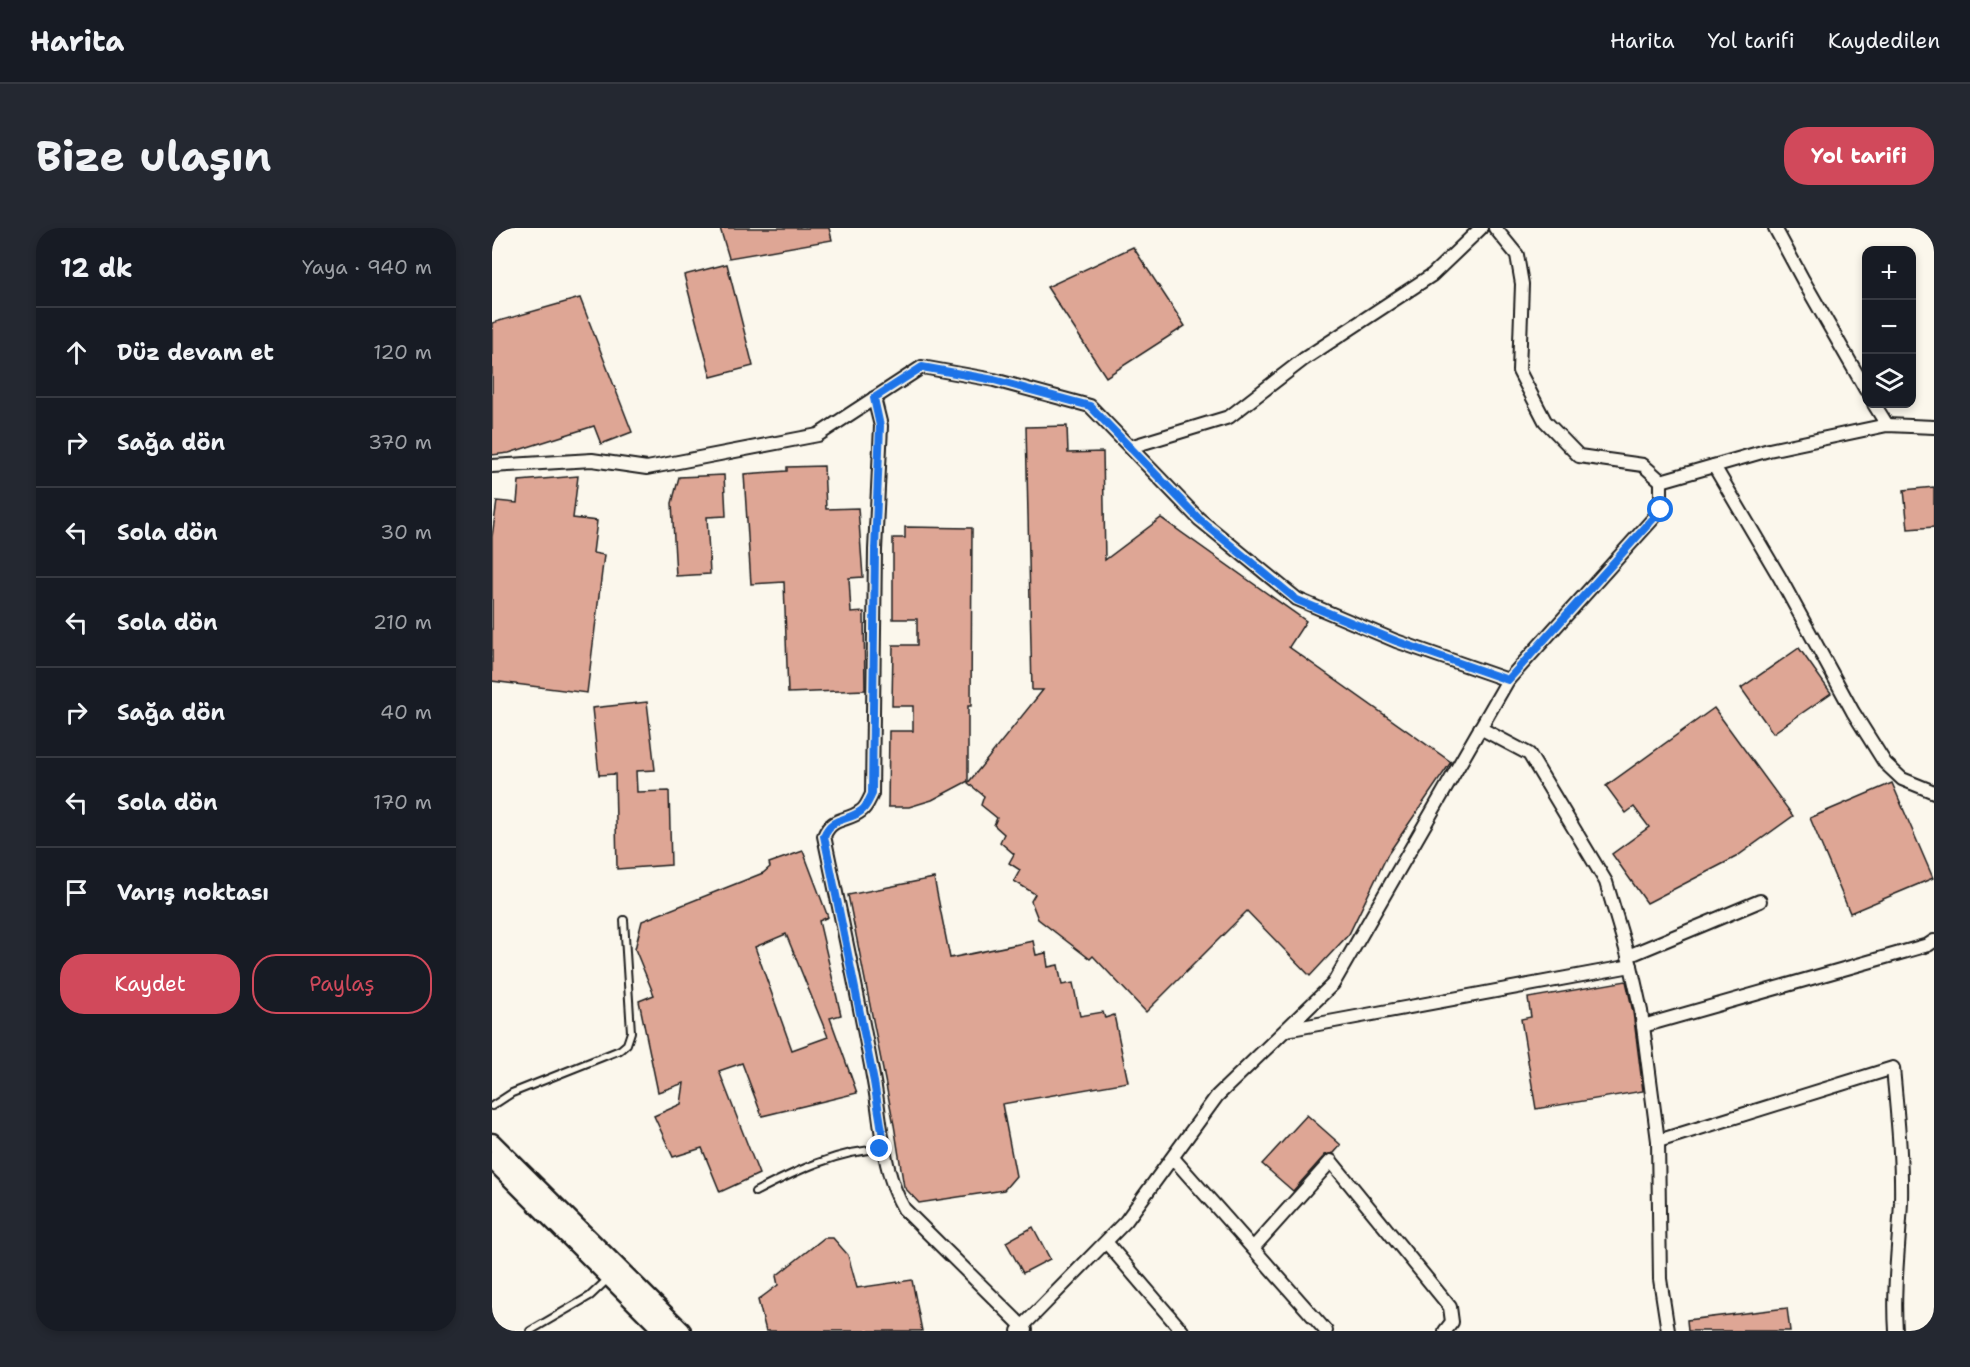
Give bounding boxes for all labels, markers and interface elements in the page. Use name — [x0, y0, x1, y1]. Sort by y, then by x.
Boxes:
text: Harita — [30, 22, 124, 60]
text: Harita — [1610, 27, 1675, 55]
text: Yol tarifi — [1708, 27, 1795, 55]
text: Kaydedilen — [1828, 27, 1940, 55]
button: Yol tarifi — [1784, 127, 1934, 185]
text: Bize ulaşın — [36, 128, 271, 184]
map controls — [1862, 246, 1916, 408]
button: + — [1862, 246, 1916, 300]
text: 12 dk — [60, 250, 133, 285]
text: Yaya · 940 m — [302, 254, 432, 280]
button: − — [1862, 300, 1916, 354]
icon: ahead — [60, 336, 93, 369]
text: Düz devam et — [117, 338, 274, 367]
text: 120 m — [373, 339, 432, 365]
button: layers — [1862, 354, 1916, 408]
icon: right — [60, 426, 93, 459]
text: Sağa dön — [117, 428, 225, 457]
text: 370 m — [368, 429, 432, 455]
route start — [1647, 496, 1673, 522]
icon: left — [60, 516, 93, 549]
text: Sola dön — [117, 518, 218, 547]
text: 30 m — [380, 519, 432, 545]
icon: left — [60, 606, 93, 639]
text: Sola dön — [117, 608, 218, 637]
text: 210 m — [373, 609, 432, 635]
icon: right — [60, 696, 93, 729]
text: Sağa dön — [117, 698, 225, 727]
text: 40 m — [380, 699, 432, 725]
icon: left — [60, 786, 93, 819]
text: Sola dön — [117, 788, 218, 817]
text: 170 m — [373, 789, 432, 815]
icon: arrive — [60, 876, 93, 909]
text: Varış noktası — [117, 878, 269, 907]
button: Kaydet — [60, 954, 240, 1014]
button: Paylaş — [252, 954, 432, 1014]
route end — [866, 1135, 892, 1161]

